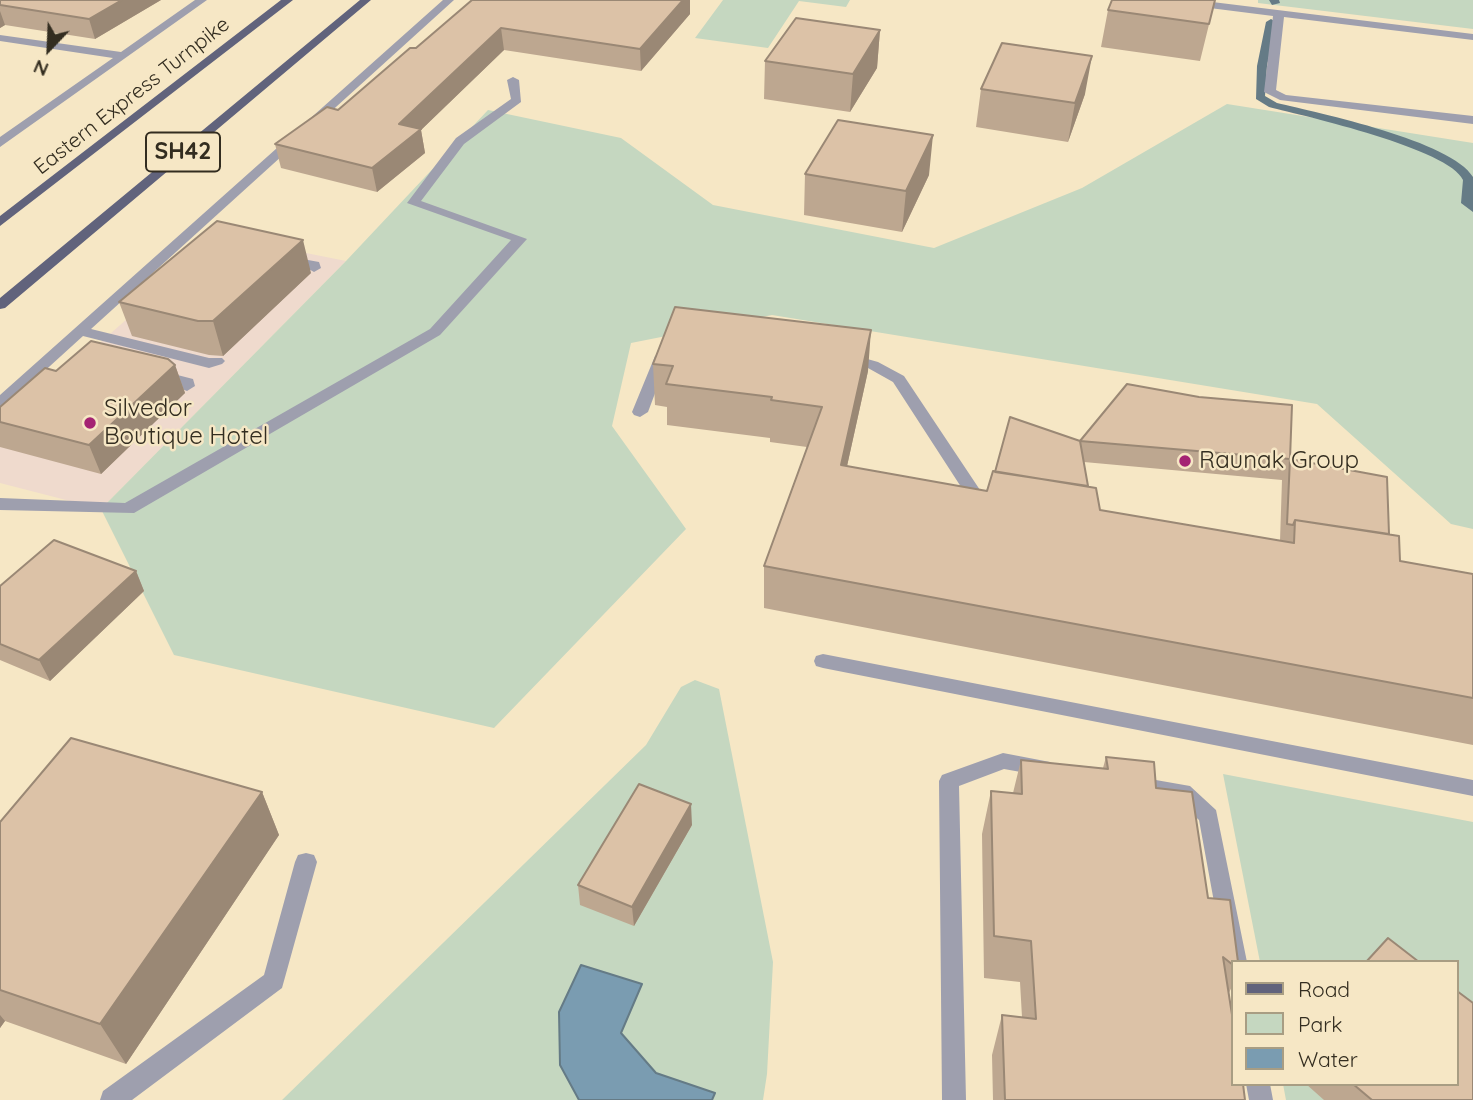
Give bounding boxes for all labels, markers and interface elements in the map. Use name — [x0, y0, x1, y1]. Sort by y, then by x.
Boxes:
street label: Eastern Express Turnpike — [29, 12, 235, 180]
north arrow — [14, 14, 84, 84]
text: N — [30, 55, 52, 82]
road number: SH42 — [146, 132, 220, 172]
place label: Silvedor Boutique Hotel — [104, 395, 268, 451]
marker: Silvedor Boutique Hotel — [82, 415, 98, 431]
place label: Raunak Group — [1199, 447, 1359, 475]
marker: Raunak Group — [1177, 453, 1193, 469]
legend — [1232, 960, 1459, 1086]
text: Road — [1298, 976, 1350, 1002]
text: Park — [1298, 1011, 1342, 1037]
text: Water — [1298, 1046, 1358, 1072]

